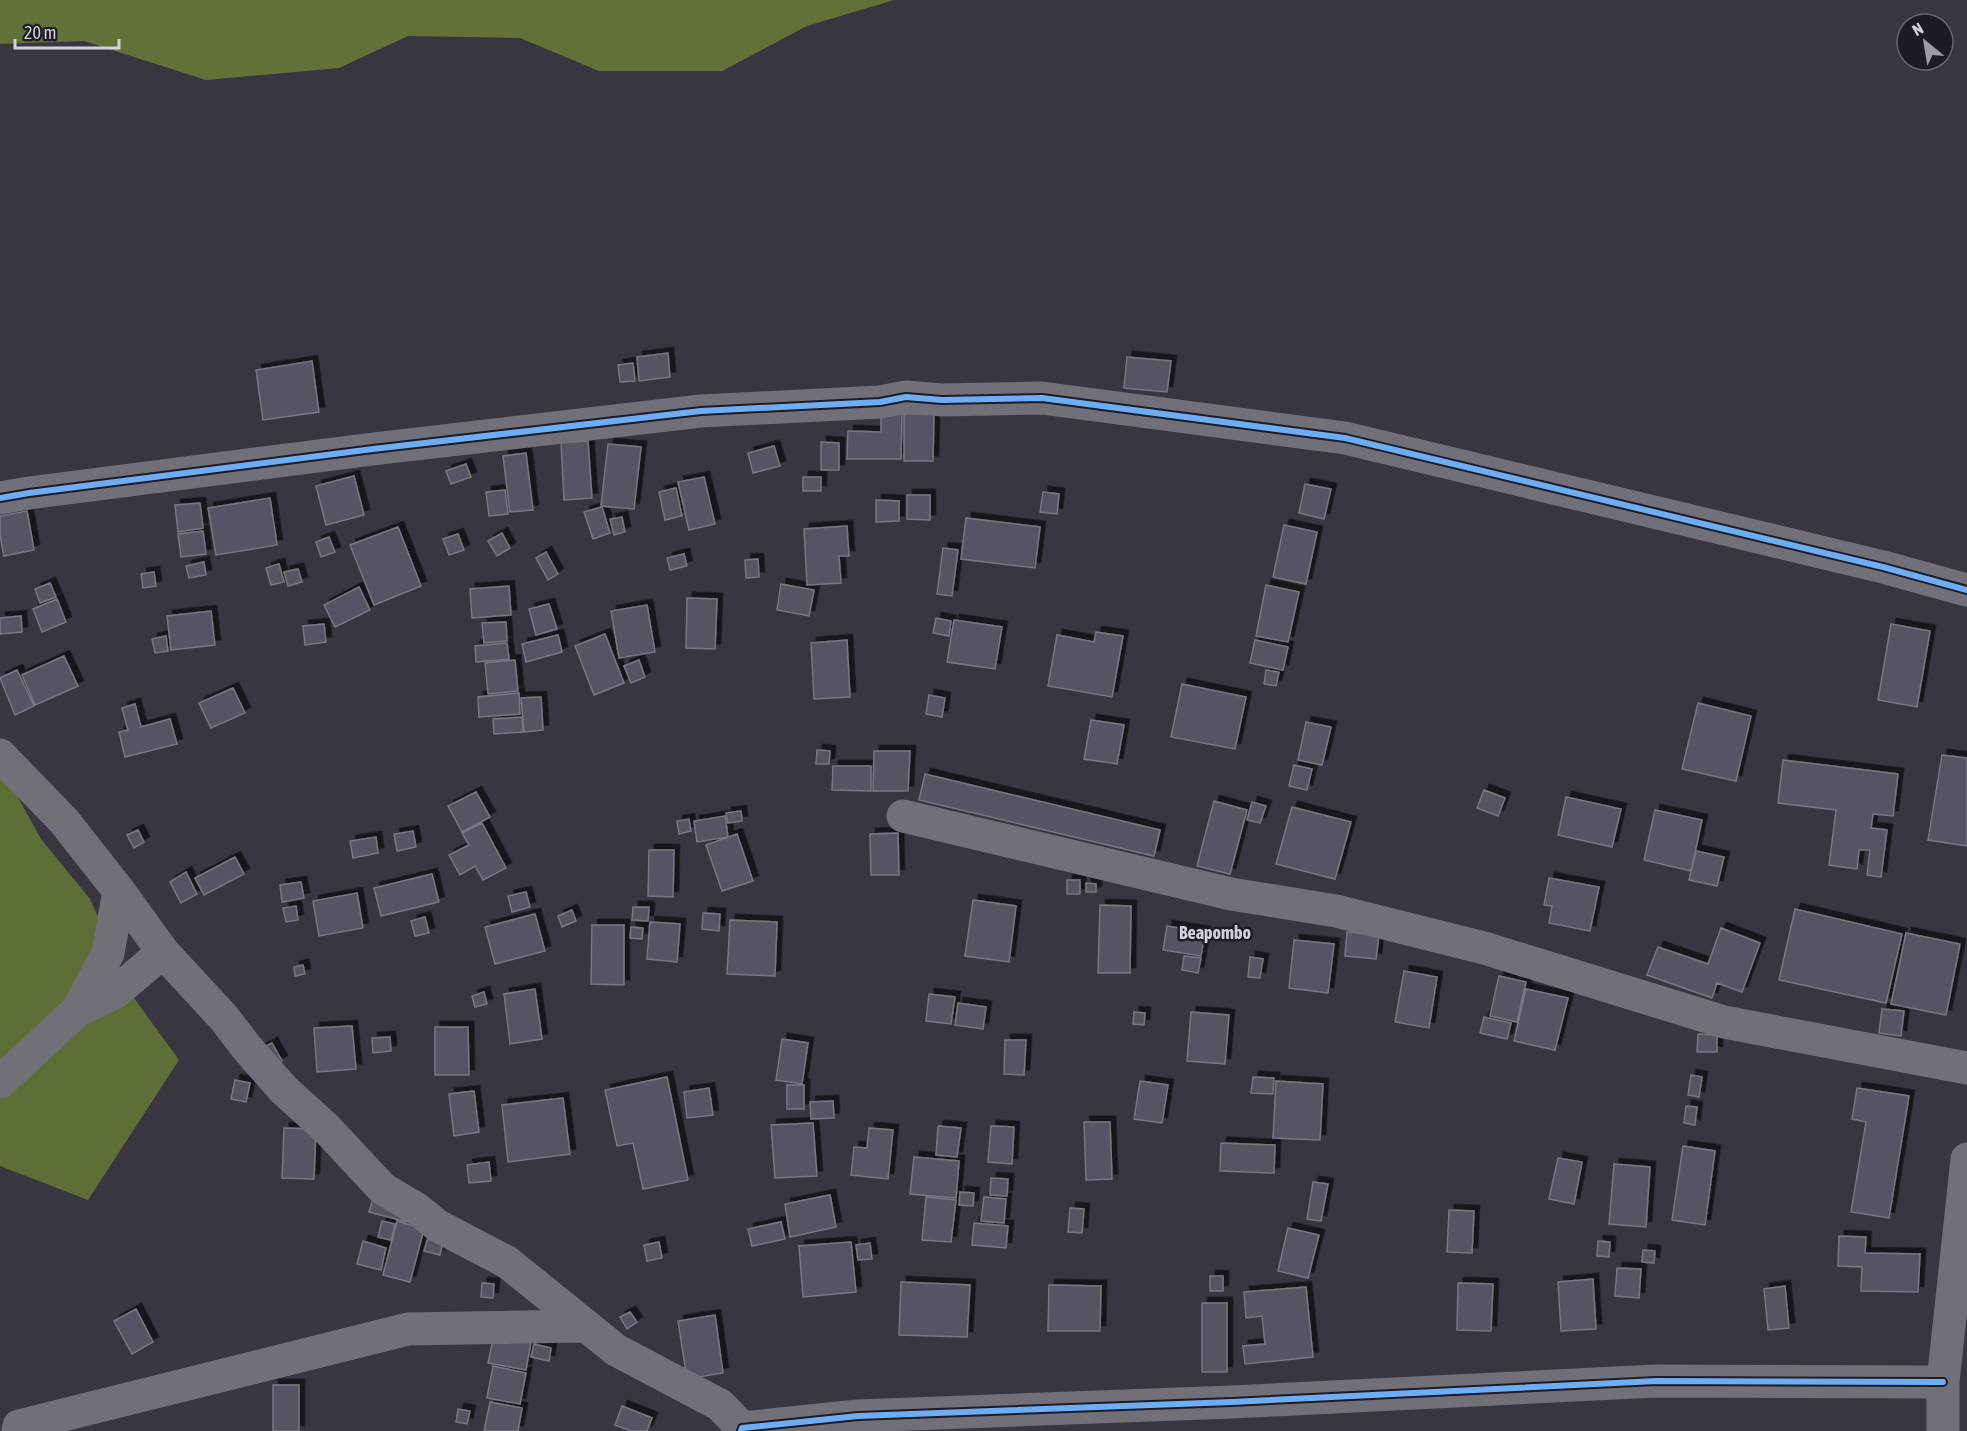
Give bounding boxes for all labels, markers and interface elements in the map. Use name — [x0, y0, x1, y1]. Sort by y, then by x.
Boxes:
scale bar — [15, 12, 118, 50]
north arrow — [1895, 12, 1955, 72]
text: N — [1909, 19, 1926, 39]
text: 20 m — [24, 22, 56, 43]
district label: Beapombo — [1179, 922, 1251, 943]

